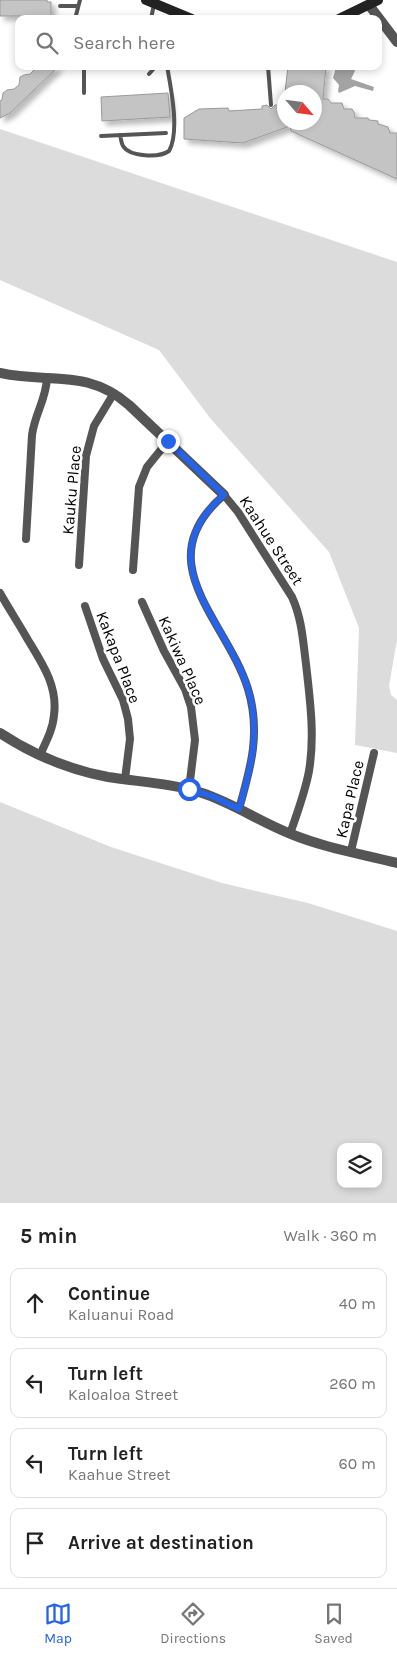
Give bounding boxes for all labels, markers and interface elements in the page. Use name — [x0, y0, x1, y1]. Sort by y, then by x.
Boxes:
search box — [15, 15, 382, 70]
icon: search — [33, 29, 61, 57]
text: Search here — [73, 32, 175, 54]
north arrow — [277, 85, 322, 130]
route end — [157, 430, 180, 453]
street label: Kauku Place — [58, 445, 85, 535]
street label: Kaahue Street — [236, 492, 307, 588]
street label: Kakapa Place — [92, 609, 145, 706]
street label: Kakiwa Place — [155, 613, 211, 708]
street label: Kapa Place — [331, 758, 368, 840]
route start — [178, 778, 201, 801]
map controls — [337, 1143, 382, 1188]
button: layers — [337, 1143, 382, 1188]
text: 5 min — [20, 1224, 77, 1248]
text: Walk · 360 m — [284, 1226, 377, 1245]
text: Continue — [68, 1283, 150, 1305]
icon: ahead — [21, 1289, 49, 1317]
text: 40 m — [339, 1294, 376, 1313]
text: Kaluanui Road — [68, 1305, 174, 1324]
text: Turn left — [68, 1363, 143, 1385]
icon: left — [21, 1369, 49, 1397]
text: 260 m — [329, 1374, 376, 1393]
text: Kaloaloa Street — [68, 1385, 178, 1404]
text: Turn left — [68, 1443, 143, 1465]
icon: left — [21, 1449, 49, 1477]
text: 60 m — [339, 1454, 376, 1473]
text: Kaahue Street — [68, 1465, 171, 1484]
icon: arrive — [21, 1529, 49, 1557]
text: Arrive at destination — [68, 1532, 254, 1554]
tab: Map — [44, 1600, 72, 1647]
tab: Directions — [160, 1600, 226, 1647]
tab: Saved — [314, 1600, 353, 1647]

